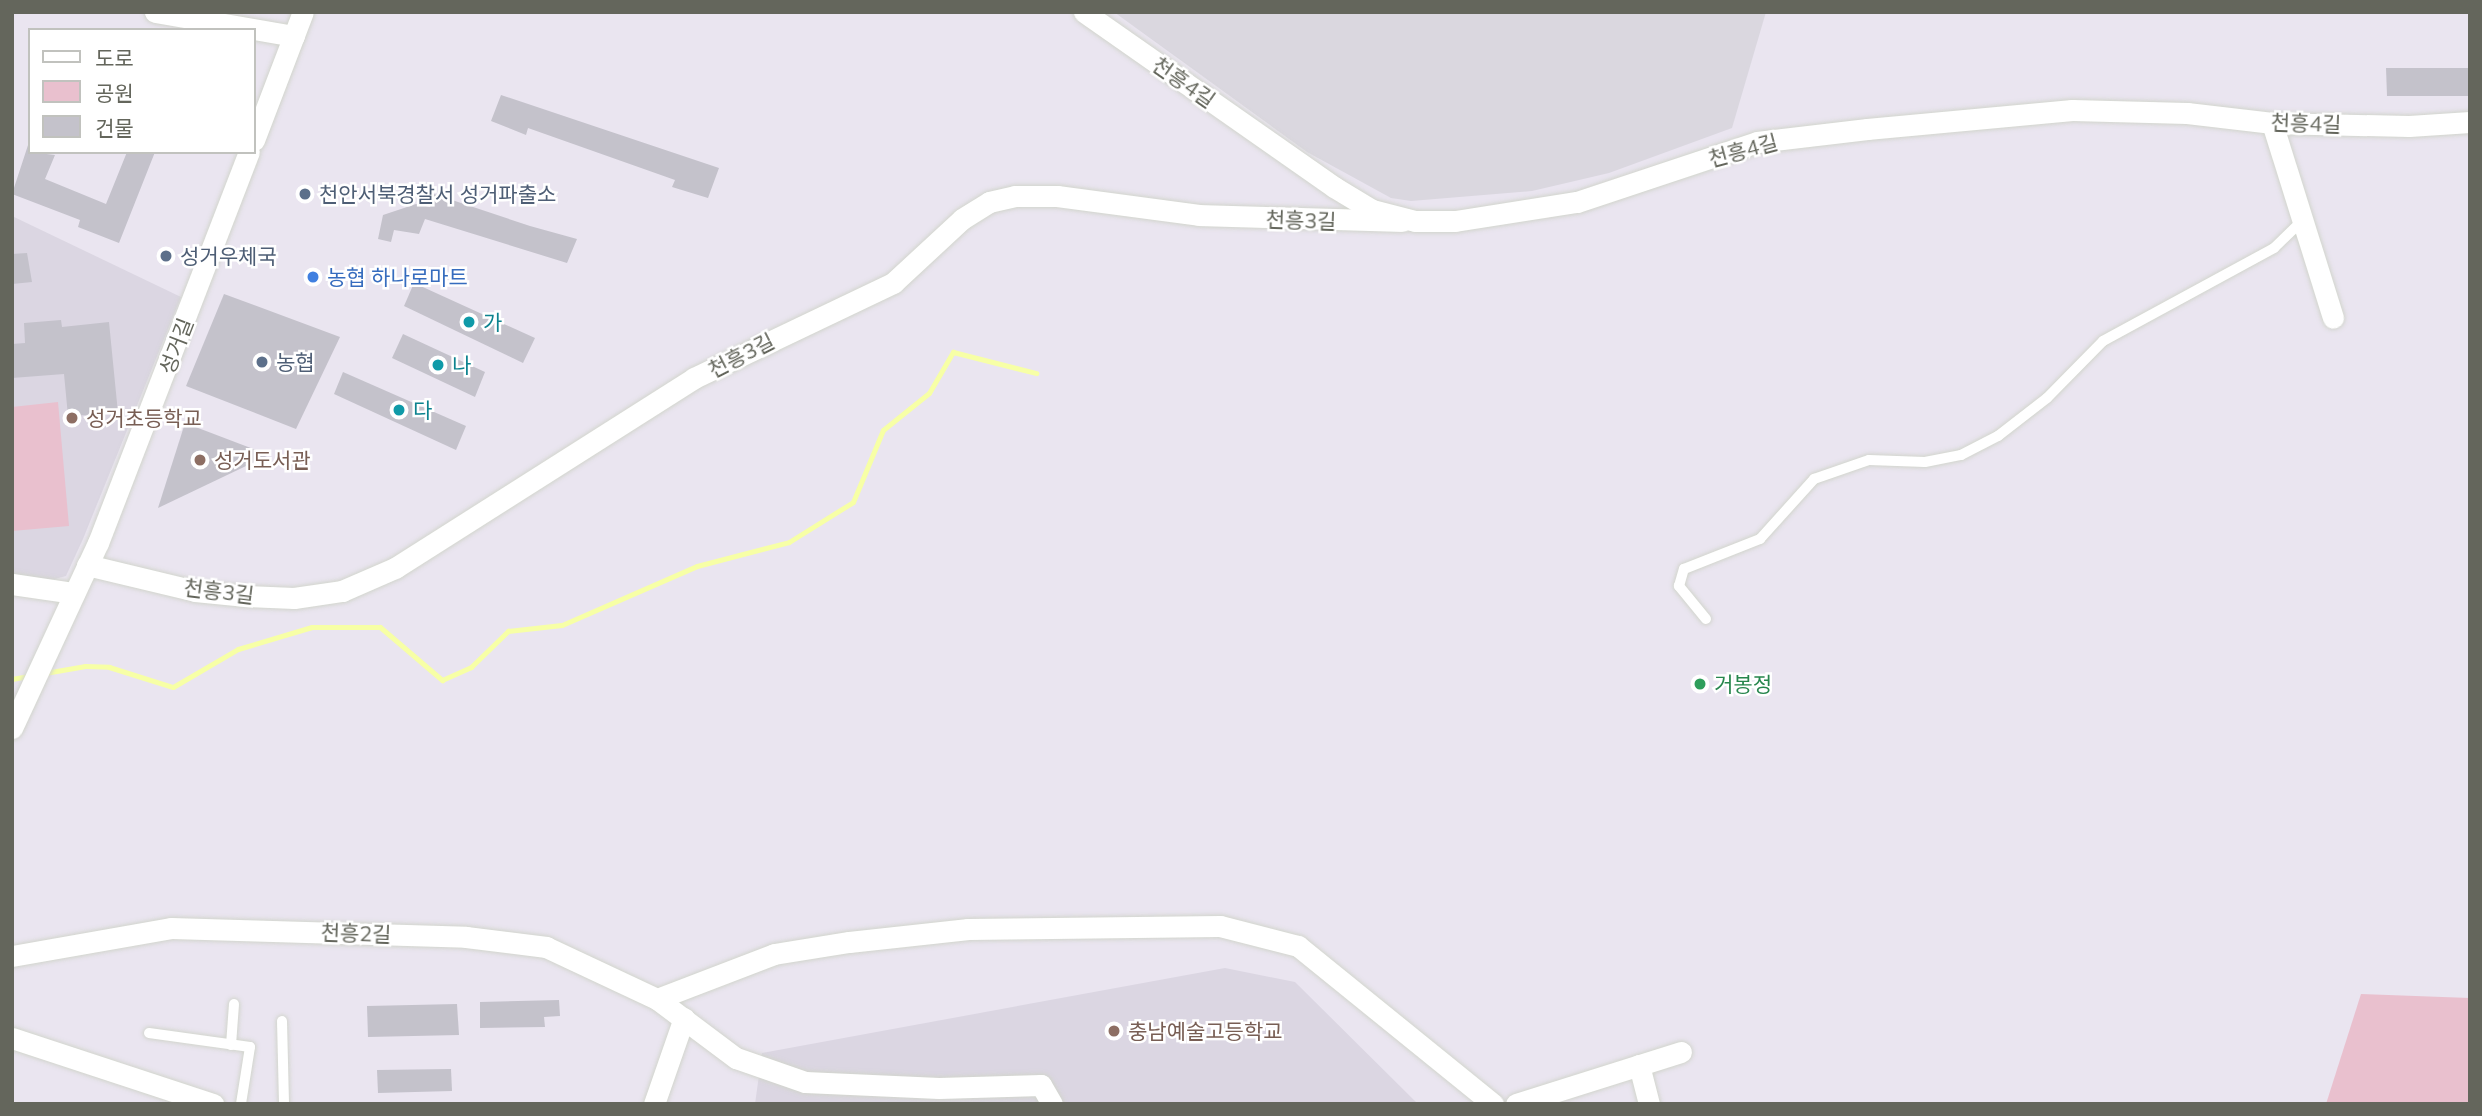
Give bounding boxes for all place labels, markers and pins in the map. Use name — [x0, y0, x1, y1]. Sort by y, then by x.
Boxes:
place label: 천안서북경찰서 성거파출소 — [319, 181, 556, 207]
marker: 천안서북경찰서 성거파출소 — [297, 186, 313, 202]
place label: 성거우체국 — [180, 243, 277, 269]
marker: 성거우체국 — [158, 248, 174, 264]
place label: 농협 하나로마트 — [327, 264, 468, 290]
marker: 농협 하나로마트 — [305, 269, 321, 285]
place label: 가 — [483, 309, 502, 335]
marker: 가 — [461, 314, 477, 330]
place label: 농협 — [276, 349, 315, 375]
place label: 나 — [452, 352, 471, 378]
marker: 농협 — [254, 354, 270, 370]
marker: 나 — [430, 357, 446, 373]
place label: 다 — [413, 397, 432, 423]
marker: 다 — [391, 402, 407, 418]
place label: 성거초등학교 — [86, 405, 202, 431]
marker: 성거초등학교 — [64, 410, 80, 426]
place label: 성거도서관 — [214, 447, 311, 473]
marker: 성거도서관 — [192, 452, 208, 468]
place label: 거봉정 — [1714, 671, 1772, 697]
marker: 거봉정 — [1692, 676, 1708, 692]
place label: 충남예술고등학교 — [1128, 1018, 1283, 1044]
marker: 충남예술고등학교 — [1106, 1023, 1122, 1039]

